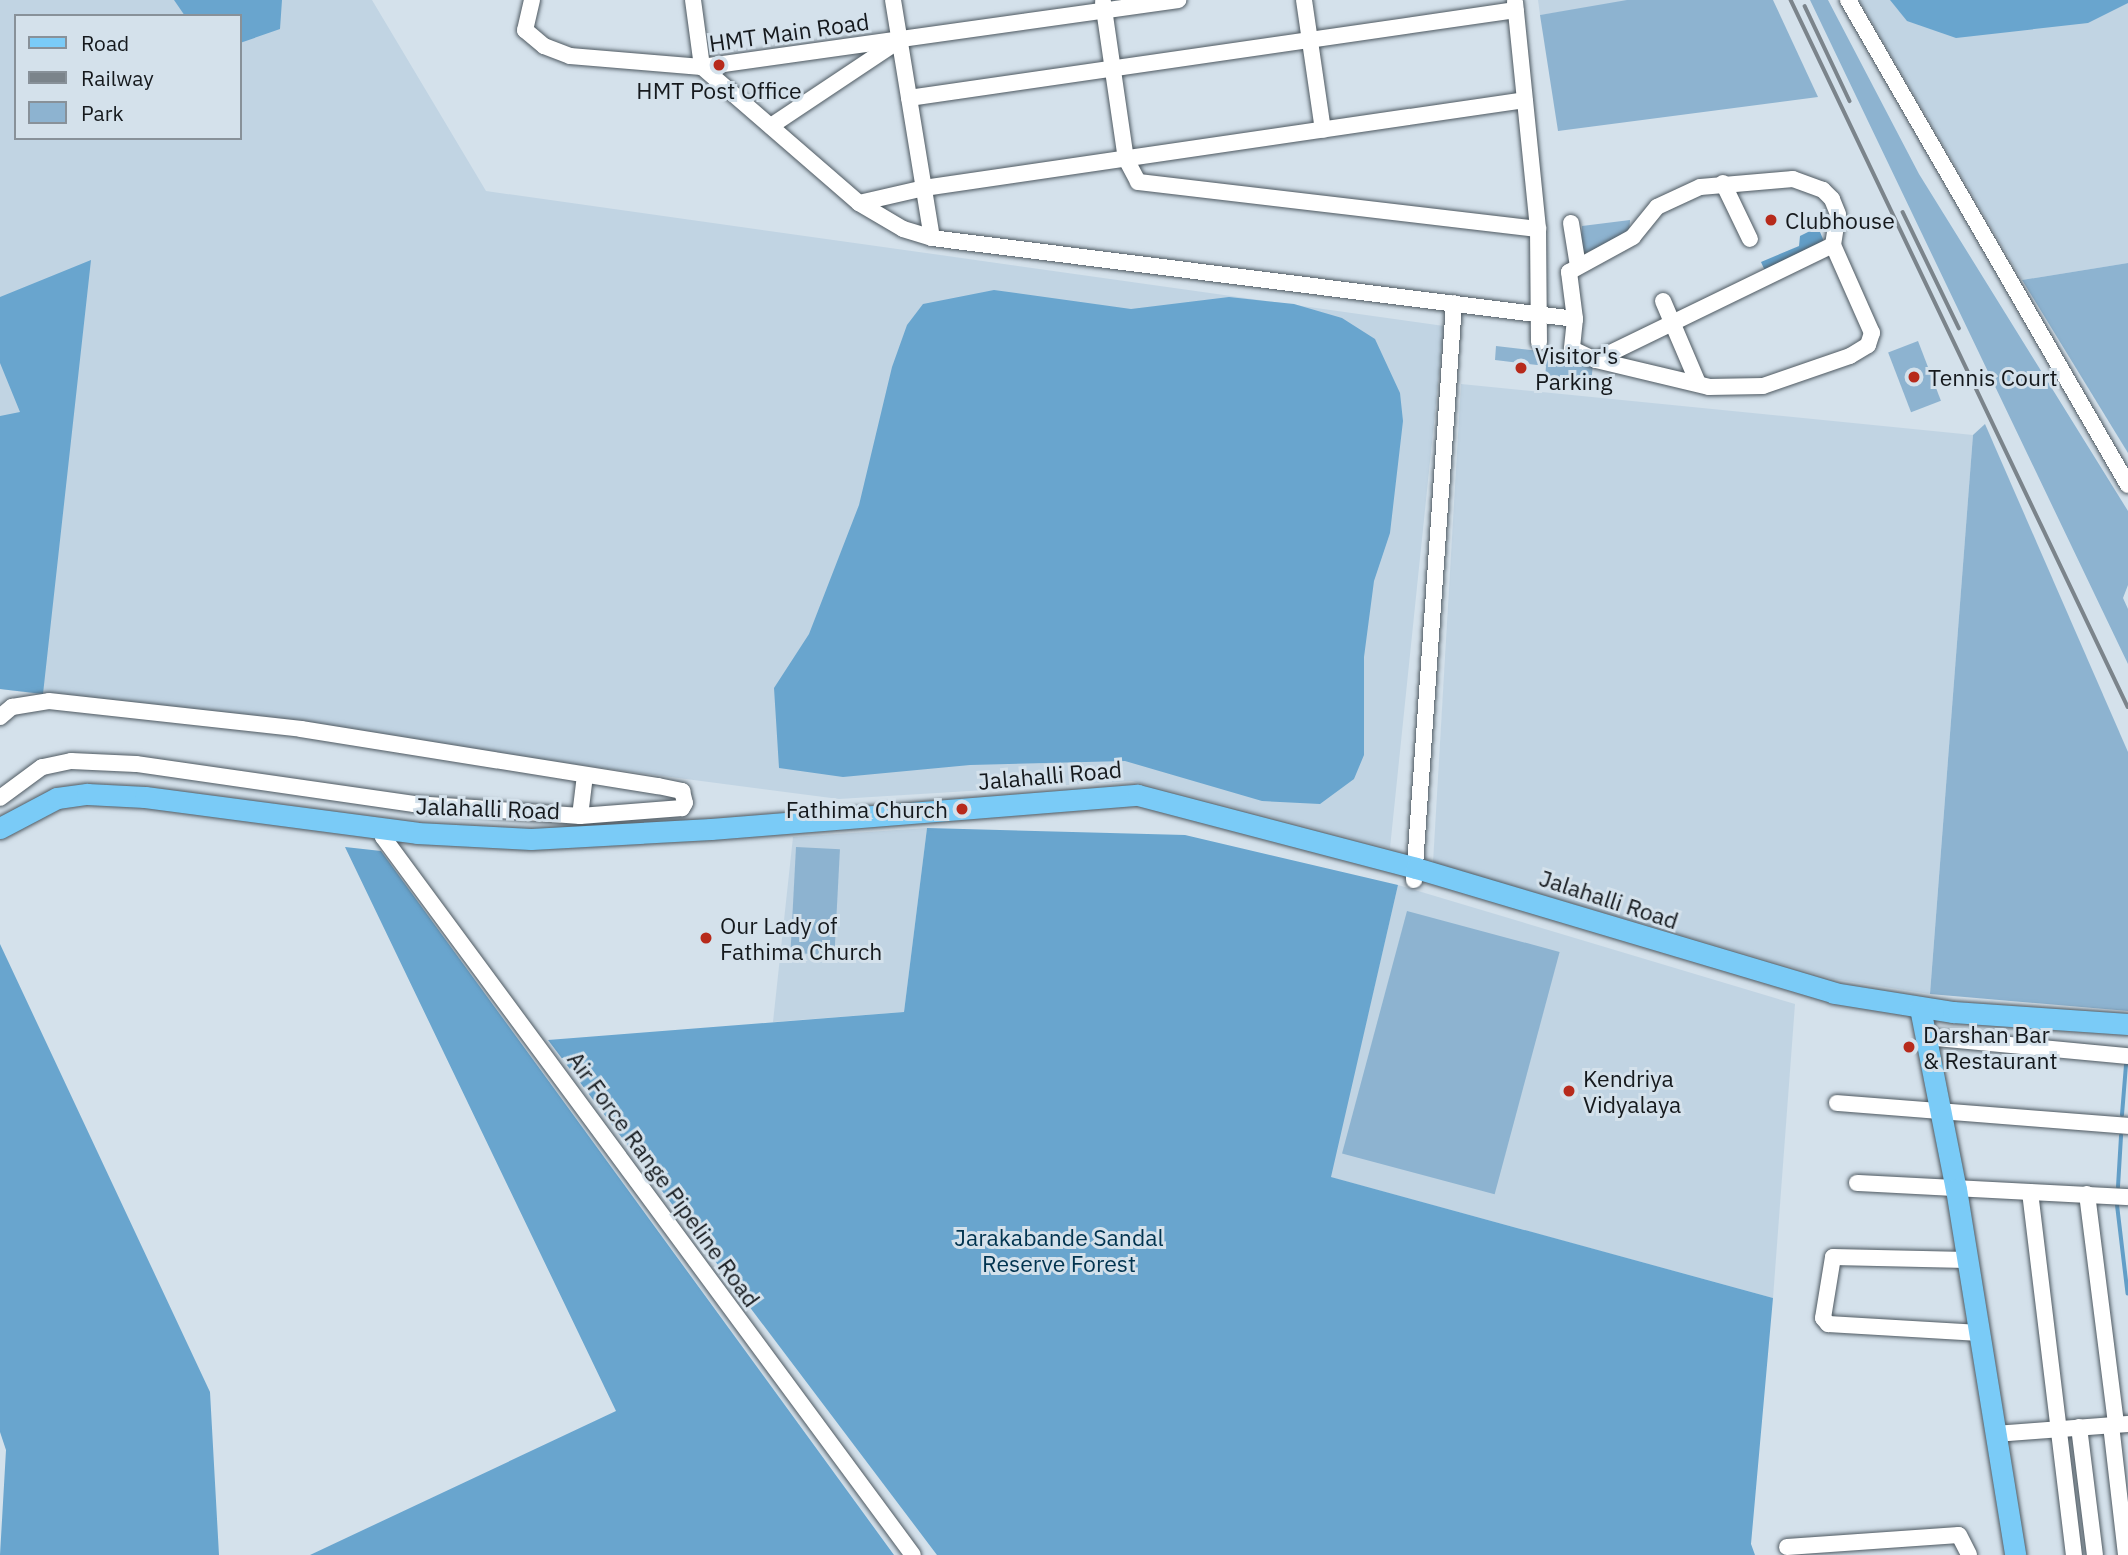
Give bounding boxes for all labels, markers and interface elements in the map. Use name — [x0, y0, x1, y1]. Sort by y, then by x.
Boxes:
street label: HMT Main Road — [707, 7, 871, 57]
legend — [14, 14, 242, 140]
text: Road — [81, 29, 129, 57]
marker: HMT Post Office — [711, 57, 727, 73]
text: Railway — [81, 64, 154, 92]
place label: HMT Post Office — [636, 76, 802, 104]
text: Park — [81, 99, 124, 127]
place label: Clubhouse — [1785, 206, 1895, 234]
marker: Clubhouse — [1763, 212, 1779, 228]
place label: Visitor's Parking — [1535, 341, 1618, 395]
marker: Visitor's Parking — [1513, 360, 1529, 376]
place label: Tennis Court — [1928, 363, 2058, 391]
marker: Tennis Court — [1906, 369, 1922, 385]
street label: Jalahalli Road — [977, 755, 1123, 795]
street label: Jalahalli Road — [415, 792, 561, 824]
place label: Fathima Church — [786, 795, 948, 823]
marker: Fathima Church — [954, 801, 970, 817]
street label: Jalahalli Road — [1536, 864, 1682, 934]
place label: Our Lady of Fathima Church — [720, 911, 882, 965]
marker: Our Lady of Fathima Church — [698, 930, 714, 946]
place label: Darshan Bar & Restaurant — [1923, 1020, 2058, 1074]
marker: Darshan Bar & Restaurant — [1901, 1039, 1917, 1055]
street label: Air Force Range Pipeline Road — [562, 1046, 766, 1312]
place label: Kendriya Vidyalaya — [1583, 1064, 1681, 1118]
marker: Kendriya Vidyalaya — [1561, 1083, 1577, 1099]
park label: Jarakabande Sandal Reserve Forest — [954, 1223, 1164, 1277]

